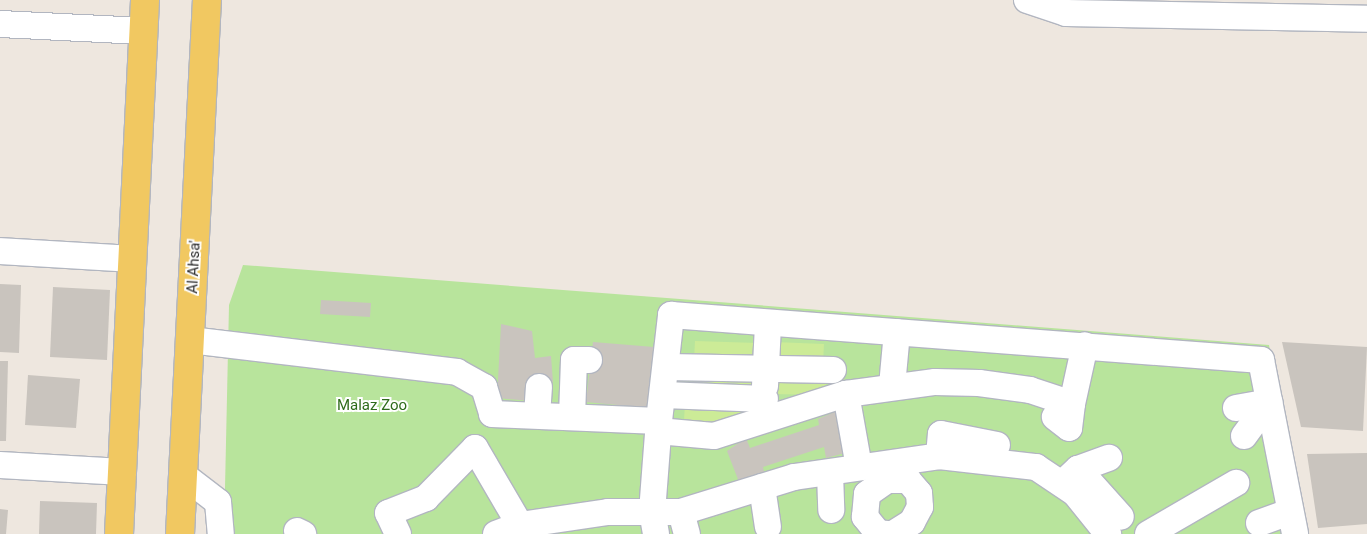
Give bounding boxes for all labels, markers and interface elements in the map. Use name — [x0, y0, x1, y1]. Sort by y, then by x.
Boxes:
street label: Al Ahsa' — [184, 240, 204, 294]
park label: Malaz Zoo — [337, 397, 407, 415]

